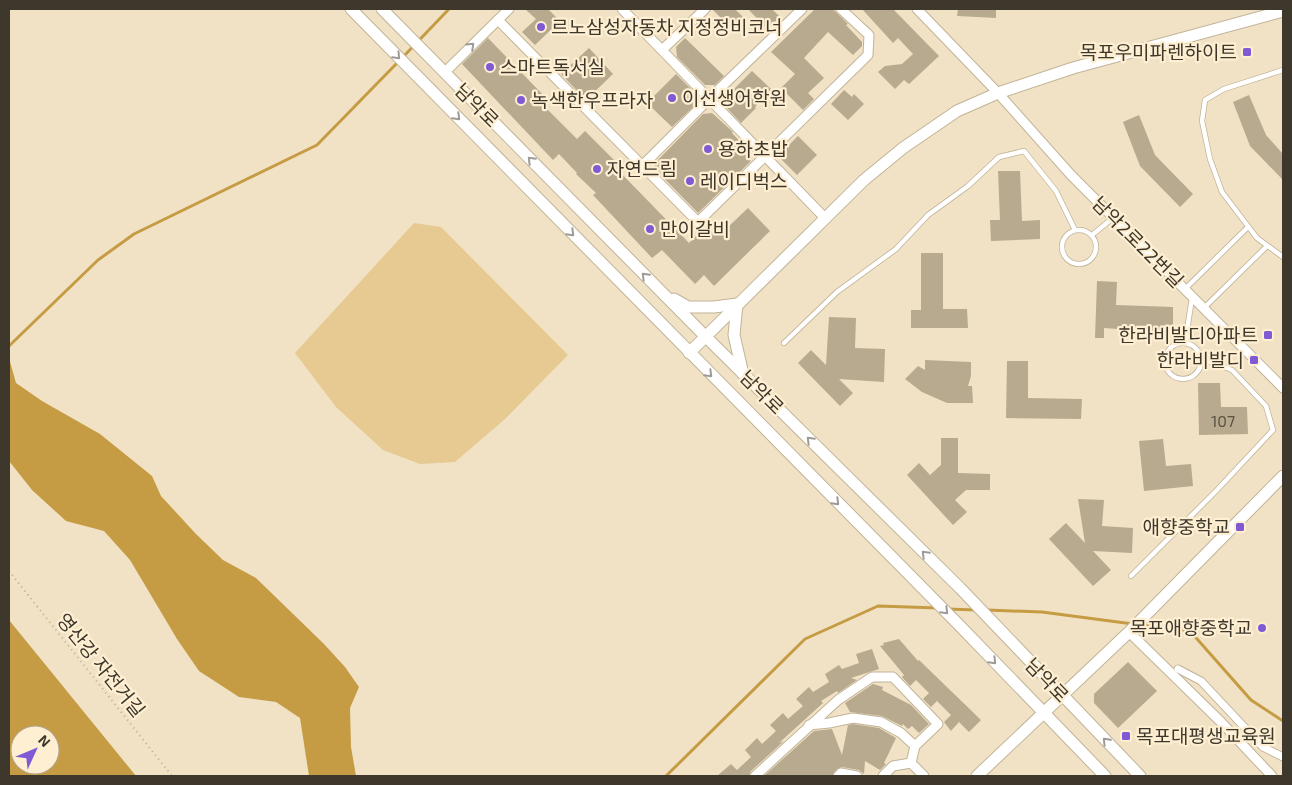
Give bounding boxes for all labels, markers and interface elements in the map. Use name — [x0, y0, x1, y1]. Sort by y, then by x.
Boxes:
place label: 르노삼성자동차 지정정비코너 — [551, 15, 782, 38]
marker: 르노삼성자동차 지정정비코너 — [535, 21, 547, 33]
place label: 목포우미파렌하이트 — [1080, 40, 1237, 63]
one-way arrow — [466, 43, 475, 52]
marker: 목포우미파렌하이트 — [1241, 46, 1253, 58]
one-way arrow — [391, 50, 400, 59]
place label: 스마트독서실 — [500, 55, 605, 78]
marker: 스마트독서실 — [484, 61, 496, 73]
street label: 남악로 — [451, 78, 504, 131]
place label: 이선생어학원 — [682, 86, 787, 109]
place label: 녹색한우프라자 — [531, 88, 653, 111]
marker: 이선생어학원 — [666, 92, 678, 104]
marker: 녹색한우프라자 — [515, 94, 527, 106]
one-way arrow — [451, 112, 460, 121]
place label: 용하초밥 — [718, 137, 788, 160]
marker: 용하초밥 — [702, 143, 714, 155]
one-way arrow — [528, 157, 537, 166]
place label: 자연드림 — [607, 157, 677, 180]
marker: 자연드림 — [591, 163, 603, 175]
place label: 레이디벅스 — [700, 169, 787, 192]
marker: 레이디벅스 — [684, 175, 696, 187]
street label: 남악2로22번길 — [1088, 191, 1189, 292]
place label: 만이갈비 — [660, 217, 730, 240]
marker: 만이갈비 — [644, 223, 656, 235]
one-way arrow — [565, 227, 574, 236]
one-way arrow — [642, 272, 651, 281]
place label: 한라비발디아파트 — [1118, 323, 1258, 346]
marker: 한라비발디아파트 — [1262, 329, 1274, 341]
place label: 한라비발디 — [1157, 348, 1244, 371]
marker: 한라비발디 — [1248, 354, 1260, 366]
street label: 남악로 — [736, 365, 789, 418]
one-way arrow — [704, 368, 713, 377]
house number: 107 — [1211, 411, 1235, 430]
one-way arrow — [806, 437, 815, 446]
one-way arrow — [830, 496, 839, 505]
place label: 애향중학교 — [1143, 515, 1230, 538]
marker: 애향중학교 — [1234, 521, 1246, 533]
one-way arrow — [922, 551, 931, 560]
one-way arrow — [939, 605, 948, 614]
street label: 영산강 자전거길 — [53, 608, 150, 721]
place label: 목포애향중학교 — [1130, 616, 1252, 639]
marker: 목포애향중학교 — [1256, 622, 1268, 634]
street label: 남악로 — [1021, 653, 1074, 707]
one-way arrow — [987, 655, 996, 664]
place label: 목포대평생교육원 — [1136, 724, 1276, 747]
north arrow — [10, 725, 60, 775]
marker: 목포대평생교육원 — [1120, 730, 1132, 742]
text: N — [35, 731, 54, 750]
one-way arrow — [1103, 738, 1112, 747]

